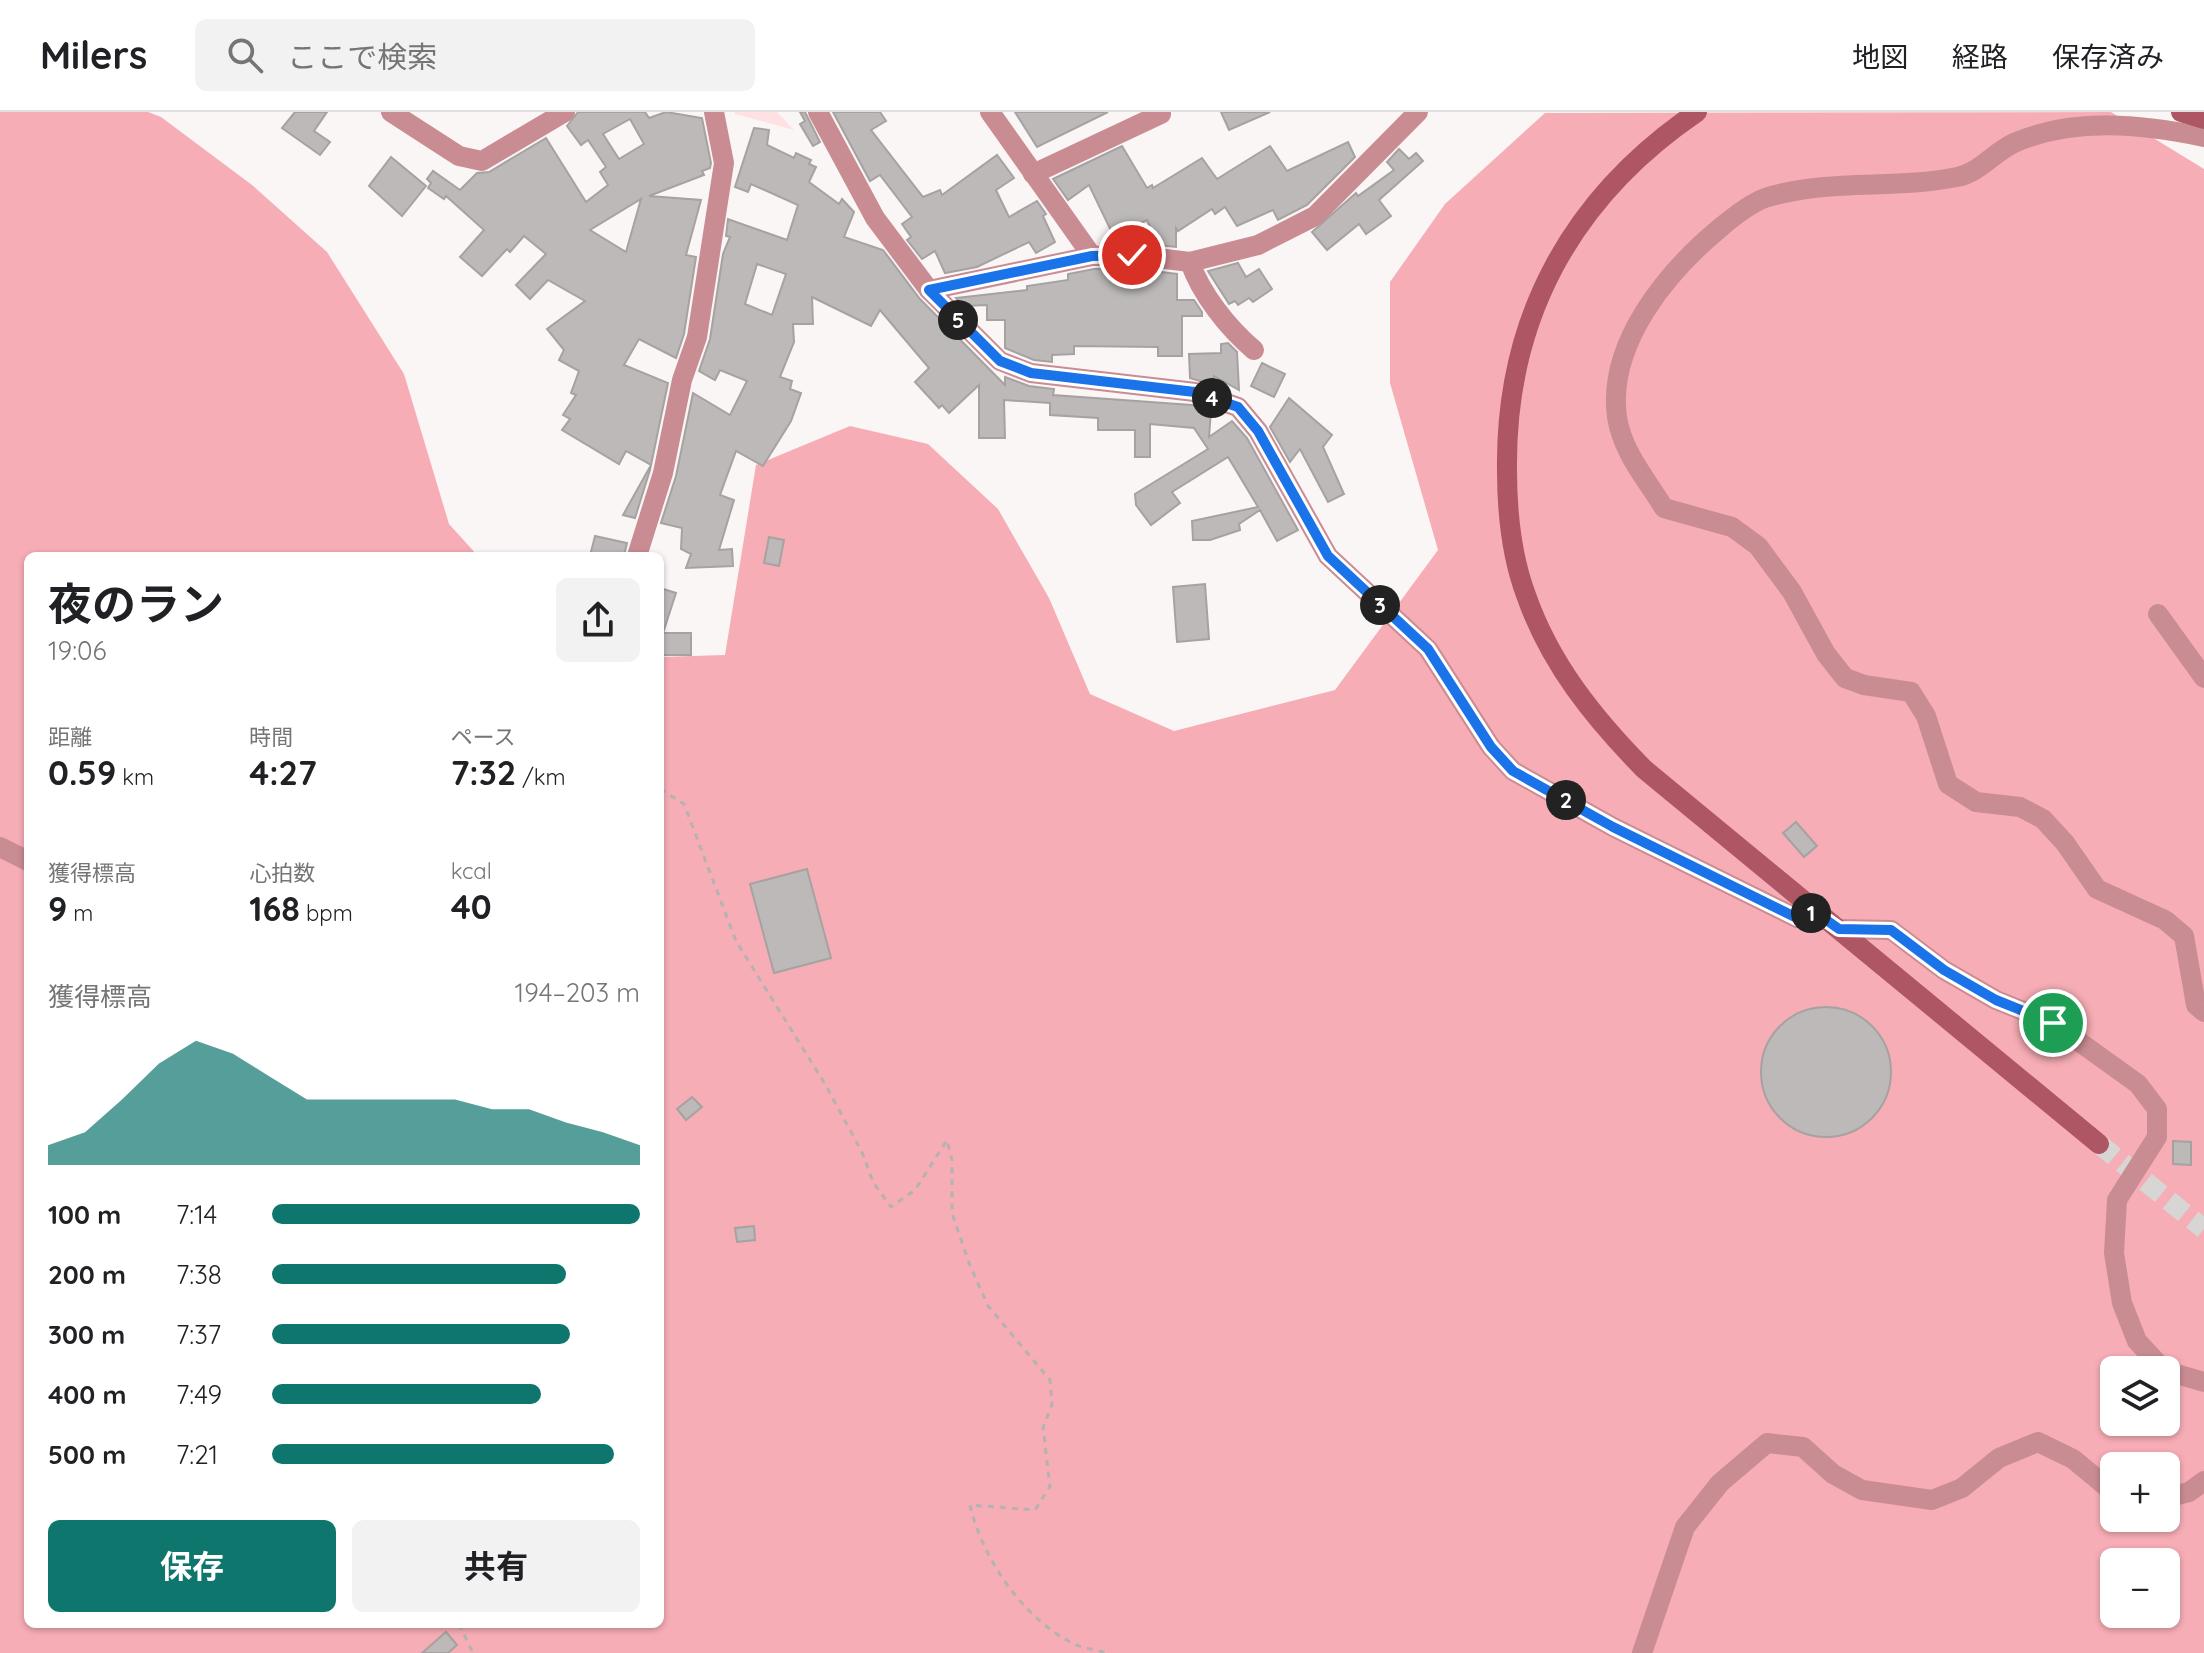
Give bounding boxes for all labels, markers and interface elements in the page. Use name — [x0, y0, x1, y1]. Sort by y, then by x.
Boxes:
search box — [195, 19, 755, 91]
text: Milers — [40, 31, 147, 79]
icon: search — [223, 33, 267, 77]
text: ここで検索 — [287, 38, 437, 76]
text: 地図 — [1852, 39, 1908, 74]
text: 経路 — [1952, 39, 2008, 74]
text: 保存済み — [2052, 39, 2164, 74]
pin — [1098, 221, 1166, 289]
icon: check — [1110, 233, 1154, 277]
pin: 5 — [938, 300, 978, 340]
text: 5 — [952, 306, 964, 334]
pin: 4 — [1192, 378, 1232, 418]
text: 4 — [1206, 384, 1218, 412]
text: 夜のラン — [48, 576, 224, 631]
button: share — [556, 578, 640, 662]
pin: 3 — [1360, 585, 1400, 625]
text: 3 — [1374, 591, 1386, 619]
text: 19:06 — [48, 634, 106, 667]
text: 距離 — [48, 723, 92, 751]
text: 時間 — [249, 723, 293, 751]
text: ペース — [451, 723, 516, 751]
text: 0.59 — [48, 751, 116, 794]
text: 4:27 — [249, 751, 317, 794]
text: 7:32 — [451, 751, 516, 794]
text: km — [116, 763, 154, 791]
text: /km — [516, 763, 566, 791]
pin: 2 — [1546, 780, 1586, 820]
text: 2 — [1560, 786, 1572, 814]
text: kcal — [451, 857, 492, 885]
text: 獲得標高 — [48, 859, 136, 887]
text: 心拍数 — [249, 859, 315, 887]
text: 40 — [451, 885, 492, 928]
text: 9 — [48, 887, 67, 930]
text: 168 — [249, 887, 300, 930]
pin: 1 — [1791, 893, 1831, 933]
text: m — [67, 899, 93, 927]
text: bpm — [300, 899, 353, 927]
text: 1 — [1807, 899, 1815, 927]
text: 194–203 m — [515, 976, 640, 1009]
text: 獲得標高 — [48, 980, 152, 1013]
pin — [2019, 989, 2087, 1057]
icon: arrive — [2031, 1001, 2075, 1045]
text: 100 m — [48, 1198, 121, 1231]
text: 7:14 — [176, 1198, 217, 1231]
text: 200 m — [48, 1258, 126, 1291]
text: 7:38 — [176, 1258, 222, 1291]
text: 300 m — [48, 1318, 125, 1351]
text: 7:37 — [176, 1318, 221, 1351]
map controls — [2100, 1356, 2180, 1628]
button: layers — [2100, 1356, 2180, 1436]
text: 400 m — [48, 1378, 126, 1411]
text: 7:49 — [176, 1378, 222, 1411]
text: 500 m — [48, 1438, 126, 1471]
text: 7:21 — [176, 1438, 218, 1471]
button: + — [2100, 1452, 2180, 1532]
button: 保存 — [48, 1520, 336, 1612]
button: 共有 — [352, 1520, 640, 1612]
button: − — [2100, 1548, 2180, 1628]

